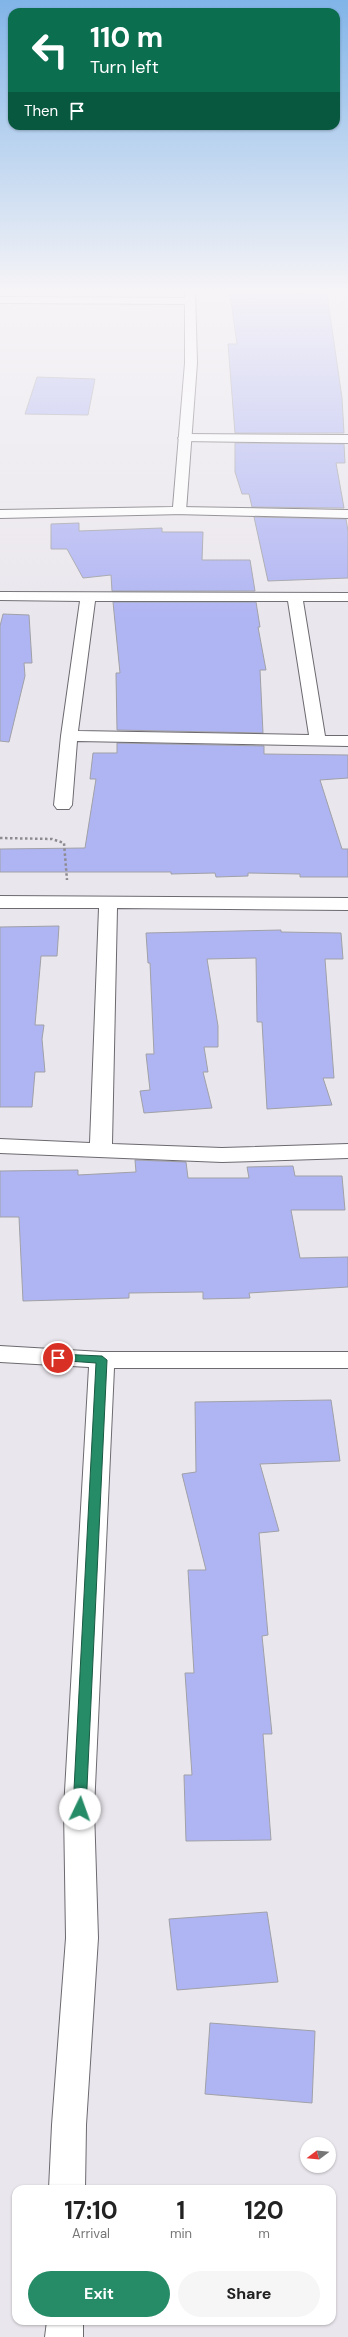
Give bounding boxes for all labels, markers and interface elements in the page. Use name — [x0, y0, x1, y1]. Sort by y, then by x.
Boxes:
text: 110 m — [90, 19, 163, 56]
icon: left — [24, 24, 76, 76]
text: Turn left — [90, 55, 159, 79]
icon: arrive — [66, 100, 88, 122]
text: Then — [24, 101, 58, 121]
pin — [41, 1341, 75, 1375]
icon: arrive — [47, 1347, 69, 1369]
position arrow — [59, 1788, 101, 1830]
north arrow — [300, 2137, 336, 2173]
map controls — [300, 2137, 336, 2173]
text: 17:10 — [64, 2195, 118, 2226]
text: 1 — [177, 2195, 185, 2226]
text: 120 — [244, 2195, 284, 2226]
text: Arrival — [72, 2225, 110, 2242]
text: min — [170, 2225, 192, 2242]
text: m — [258, 2225, 270, 2242]
button: Exit — [28, 2271, 170, 2317]
button: Share — [178, 2271, 320, 2317]

